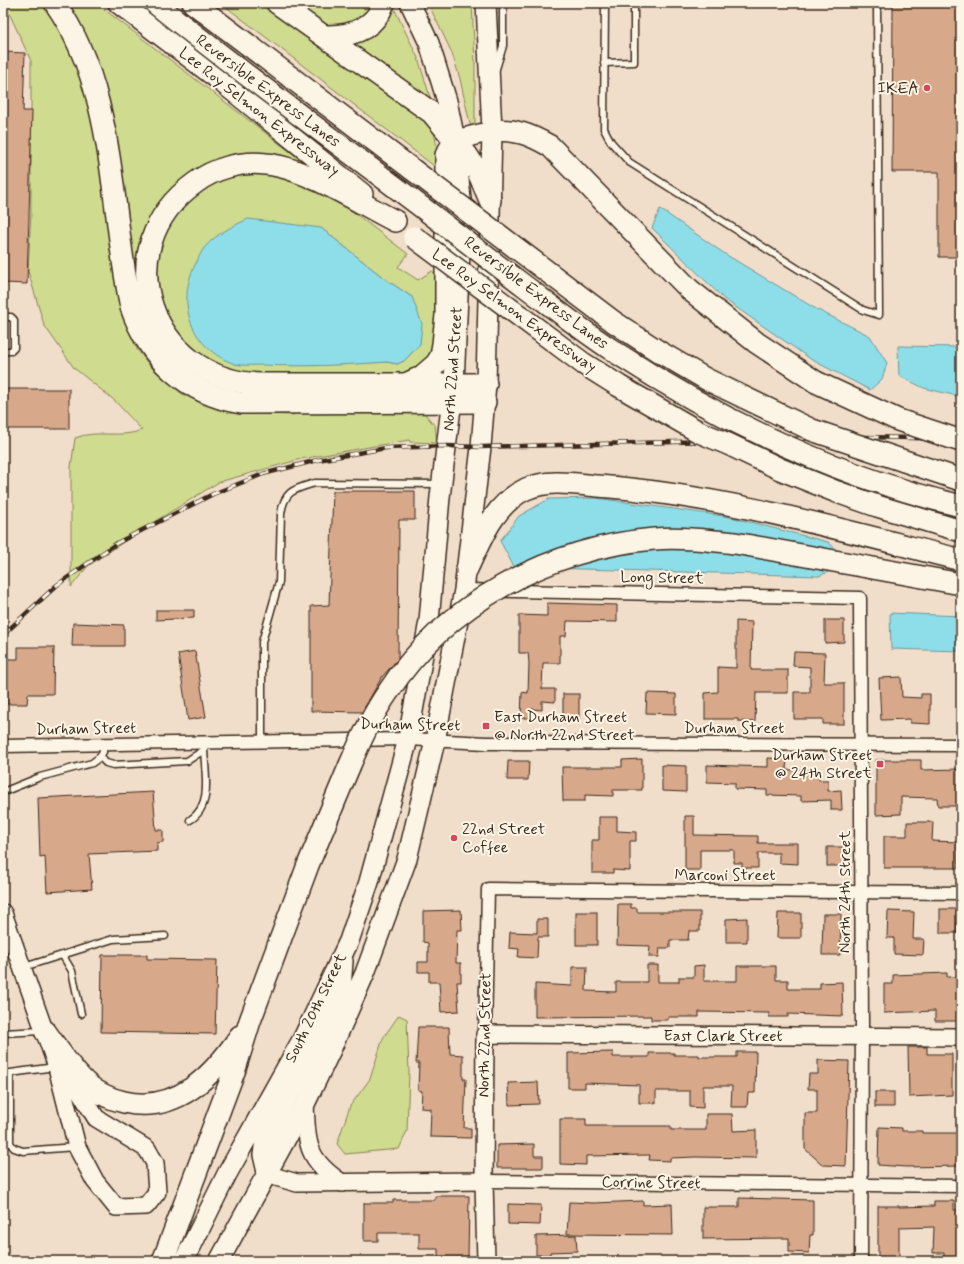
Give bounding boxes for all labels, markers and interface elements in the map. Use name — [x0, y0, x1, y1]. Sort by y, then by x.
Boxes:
street label: Reversible Express Lanes — [191, 30, 345, 152]
street label: Lee Roy Selmon Expressway — [174, 43, 344, 181]
place label: IKEA — [878, 78, 919, 99]
marker: IKEA — [922, 83, 932, 93]
street label: Reversible Express Lanes — [459, 232, 613, 354]
street label: Lee Roy Selmon Expressway — [427, 244, 601, 378]
street label: North 22nd Street — [438, 306, 468, 432]
street label: Long Street — [620, 567, 705, 590]
place label: East Durham Street @ North 22nd Street — [494, 707, 635, 746]
street label: Durham Street — [360, 714, 460, 736]
street label: Durham Street — [36, 718, 136, 740]
street label: Durham Street — [684, 718, 784, 739]
marker: East Durham Street @ North 22nd Street — [481, 721, 491, 731]
place label: Durham Street @ 24th Street — [771, 745, 873, 784]
marker: Durham Street @ 24th Street — [875, 759, 885, 769]
place label: 22nd Street Coffee — [462, 819, 546, 858]
street label: North 24th Street — [835, 830, 856, 953]
marker: 22nd Street Coffee — [449, 833, 459, 843]
street label: Marconi Street — [675, 865, 775, 886]
street label: South 20th Street — [280, 949, 352, 1066]
street label: North 22nd Street — [473, 972, 497, 1098]
street label: East Clark Street — [664, 1026, 783, 1047]
street label: Corrine Street — [601, 1172, 701, 1194]

